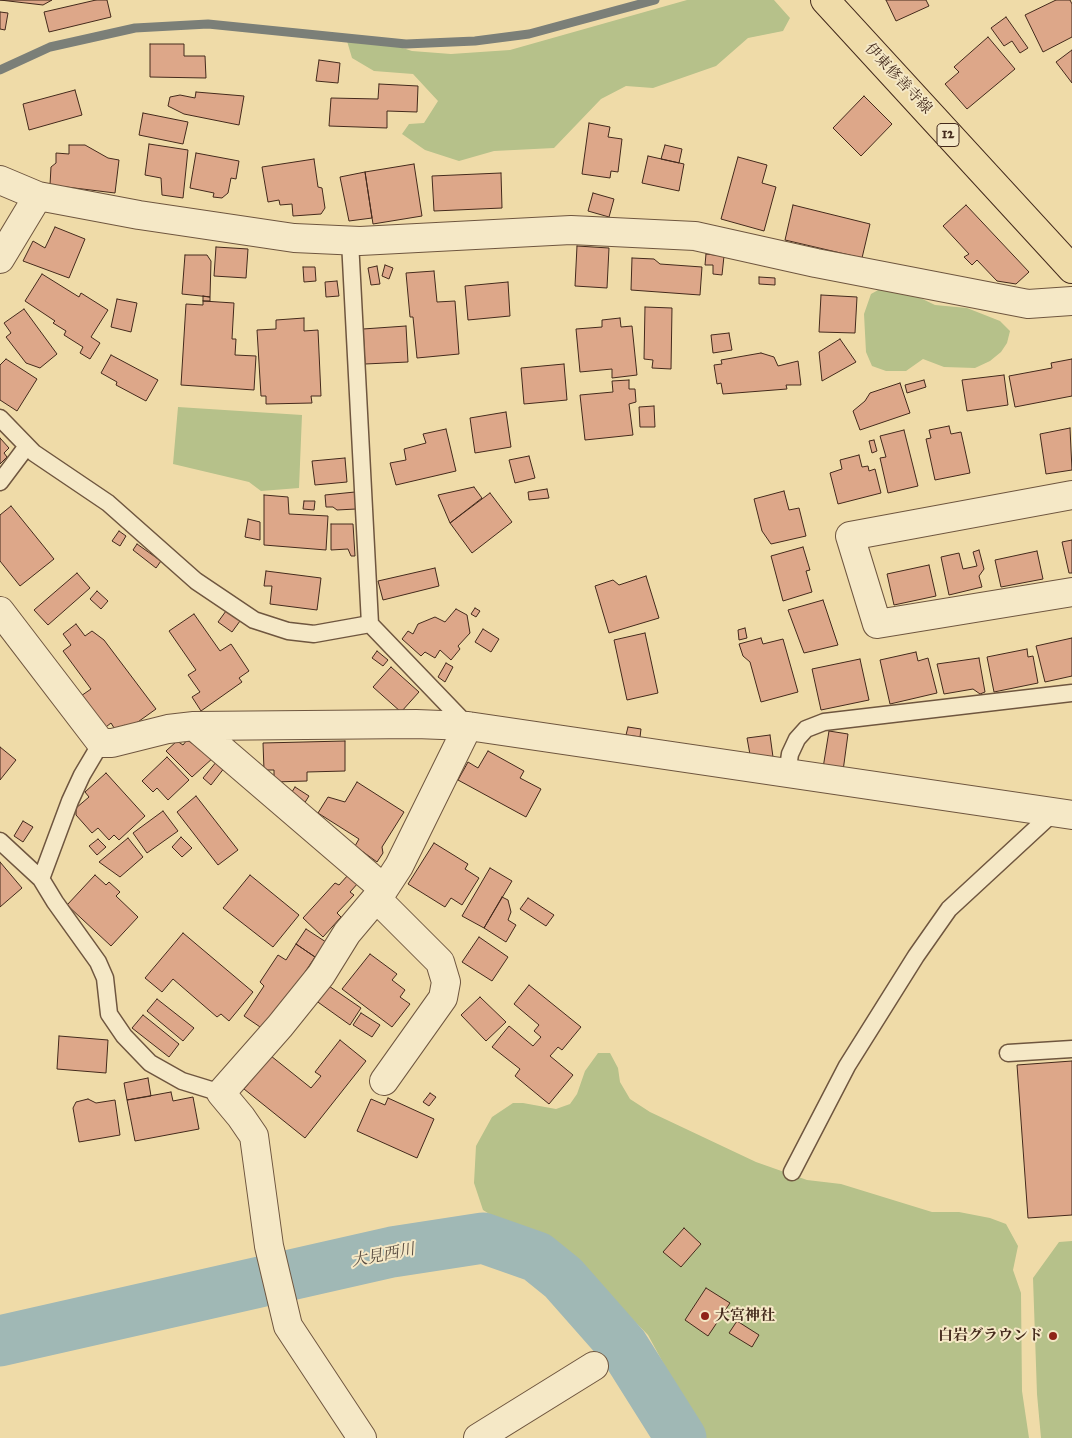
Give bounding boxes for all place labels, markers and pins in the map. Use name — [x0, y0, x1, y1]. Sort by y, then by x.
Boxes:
place label: 大宮神社 — [715, 1307, 775, 1325]
marker: 大宮神社 — [699, 1310, 711, 1322]
place label: 白岩グラウンド — [938, 1327, 1043, 1345]
marker: 白岩グラウンド — [1047, 1330, 1059, 1342]

